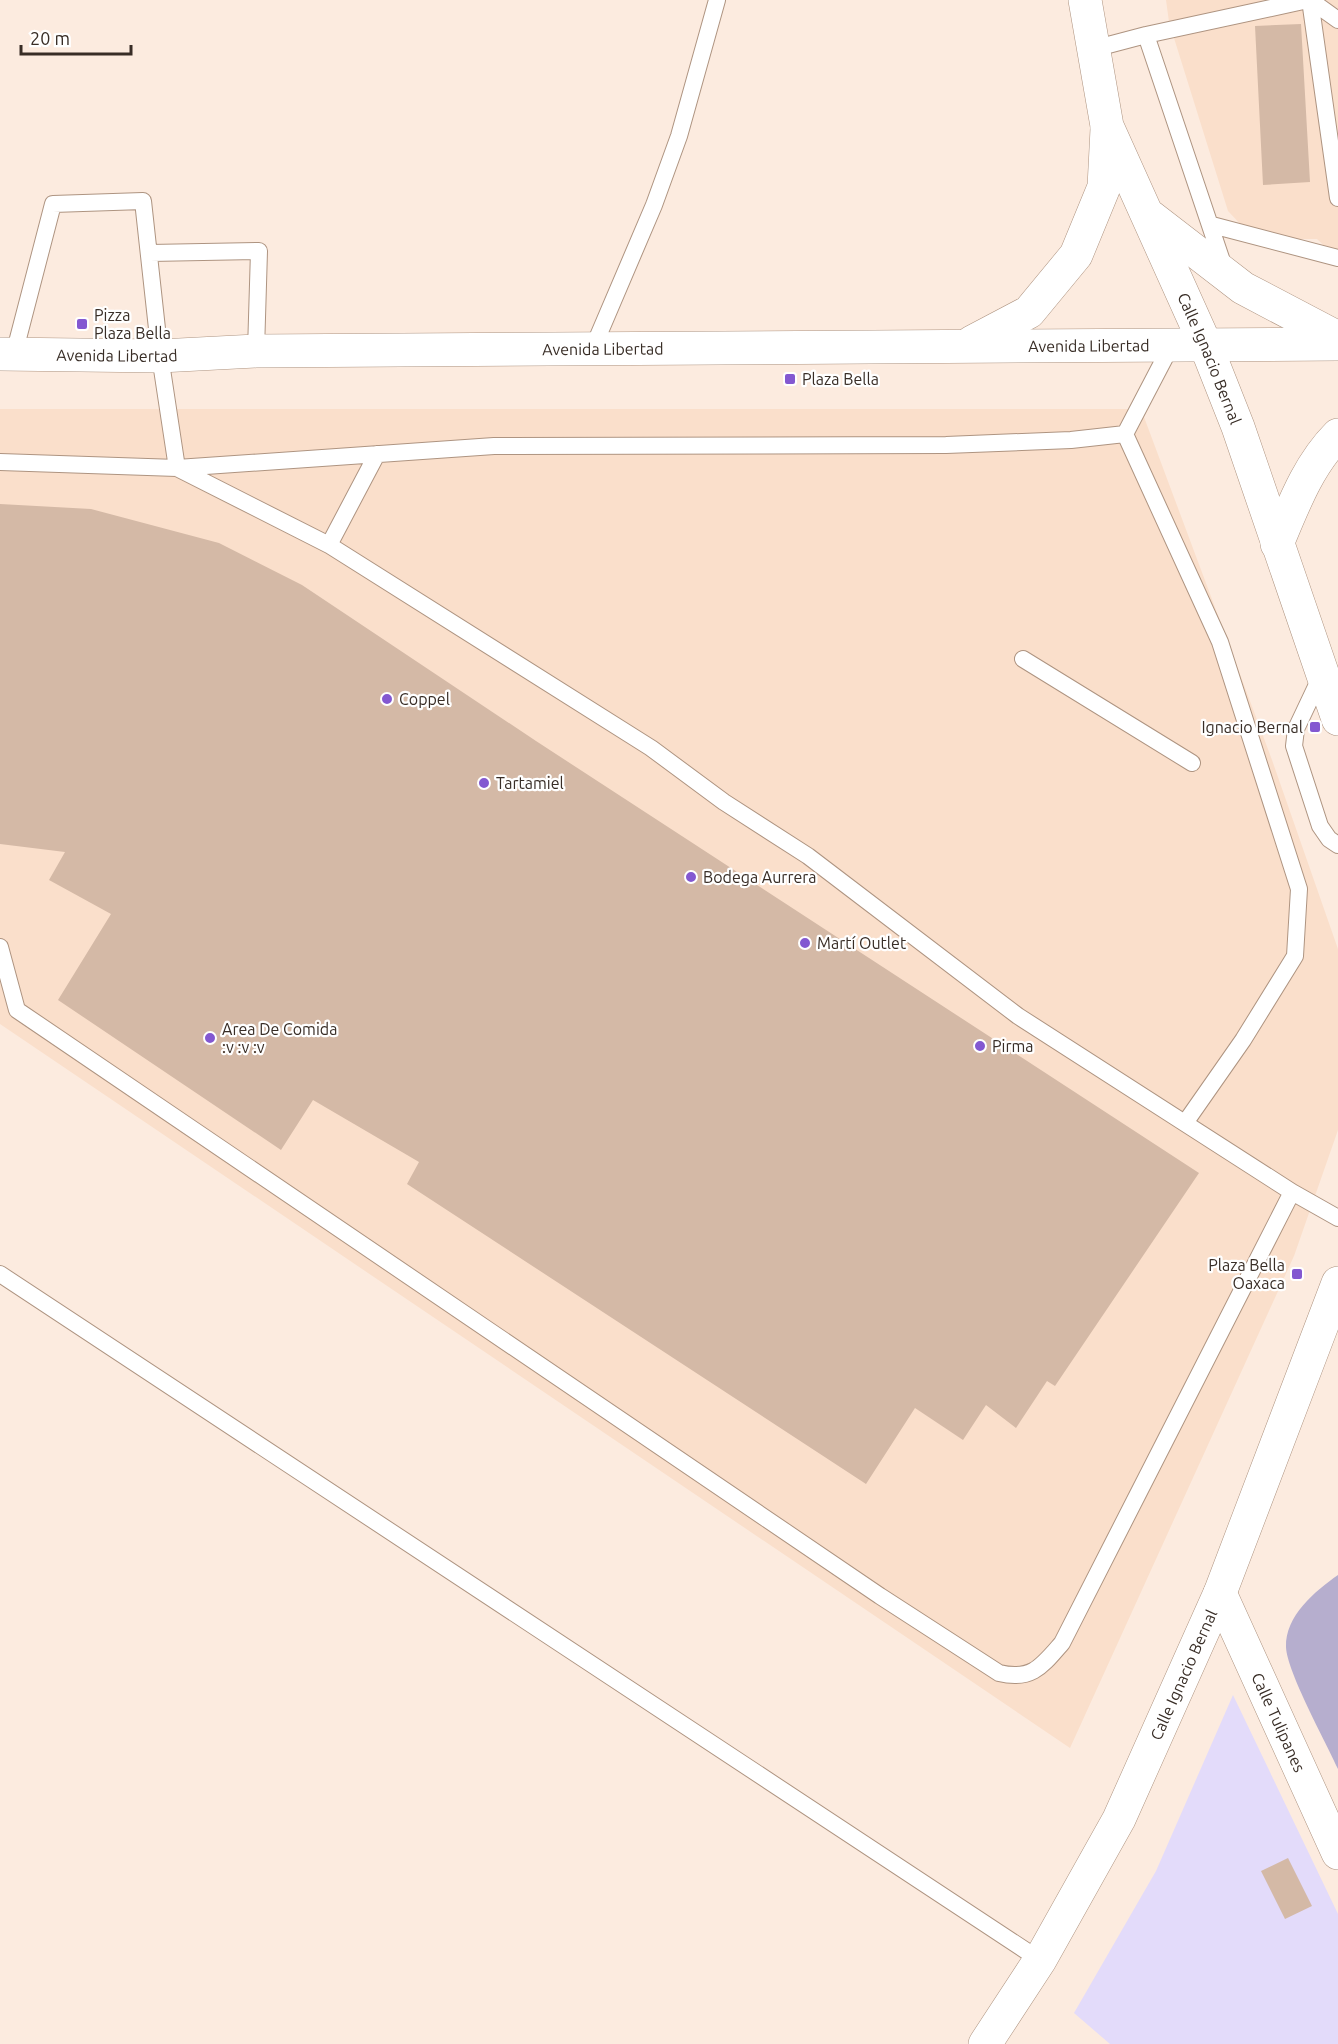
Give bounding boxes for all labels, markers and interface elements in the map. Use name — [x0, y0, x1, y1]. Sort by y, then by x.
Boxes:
scale bar — [21, 18, 130, 56]
text: 20 m — [30, 28, 70, 48]
street label: Calle Ignacio Bernal — [1174, 290, 1245, 427]
place label: Pizza Plaza Bella — [94, 306, 171, 342]
marker: Pizza Plaza Bella — [75, 317, 89, 331]
street label: Avenida Libertad — [1028, 336, 1150, 355]
street label: Avenida Libertad — [542, 339, 664, 358]
street label: Avenida Libertad — [56, 346, 178, 365]
place label: Plaza Bella — [802, 370, 879, 388]
marker: Plaza Bella — [783, 372, 797, 386]
place label: Coppel — [399, 690, 450, 708]
marker: Coppel — [380, 692, 394, 706]
place label: Ignacio Bernal — [1201, 718, 1303, 736]
marker: Ignacio Bernal — [1308, 720, 1322, 734]
place label: Tartamiel — [496, 774, 564, 792]
marker: Tartamiel — [477, 776, 491, 790]
place label: Bodega Aurrera — [703, 868, 817, 886]
marker: Bodega Aurrera — [684, 870, 698, 884]
place label: Martí Outlet — [817, 934, 907, 952]
marker: Martí Outlet — [798, 936, 812, 950]
place label: Area De Comida :v :v :v — [222, 1020, 337, 1056]
marker: Area De Comida :v :v :v — [203, 1031, 217, 1045]
place label: Pirma — [992, 1037, 1034, 1055]
marker: Pirma — [973, 1039, 987, 1053]
place label: Plaza Bella Oaxaca — [1208, 1256, 1285, 1292]
marker: Plaza Bella Oaxaca — [1290, 1267, 1304, 1281]
street label: Calle Ignacio Bernal — [1147, 1607, 1220, 1743]
street label: Calle Tulipanes — [1248, 1670, 1309, 1775]

